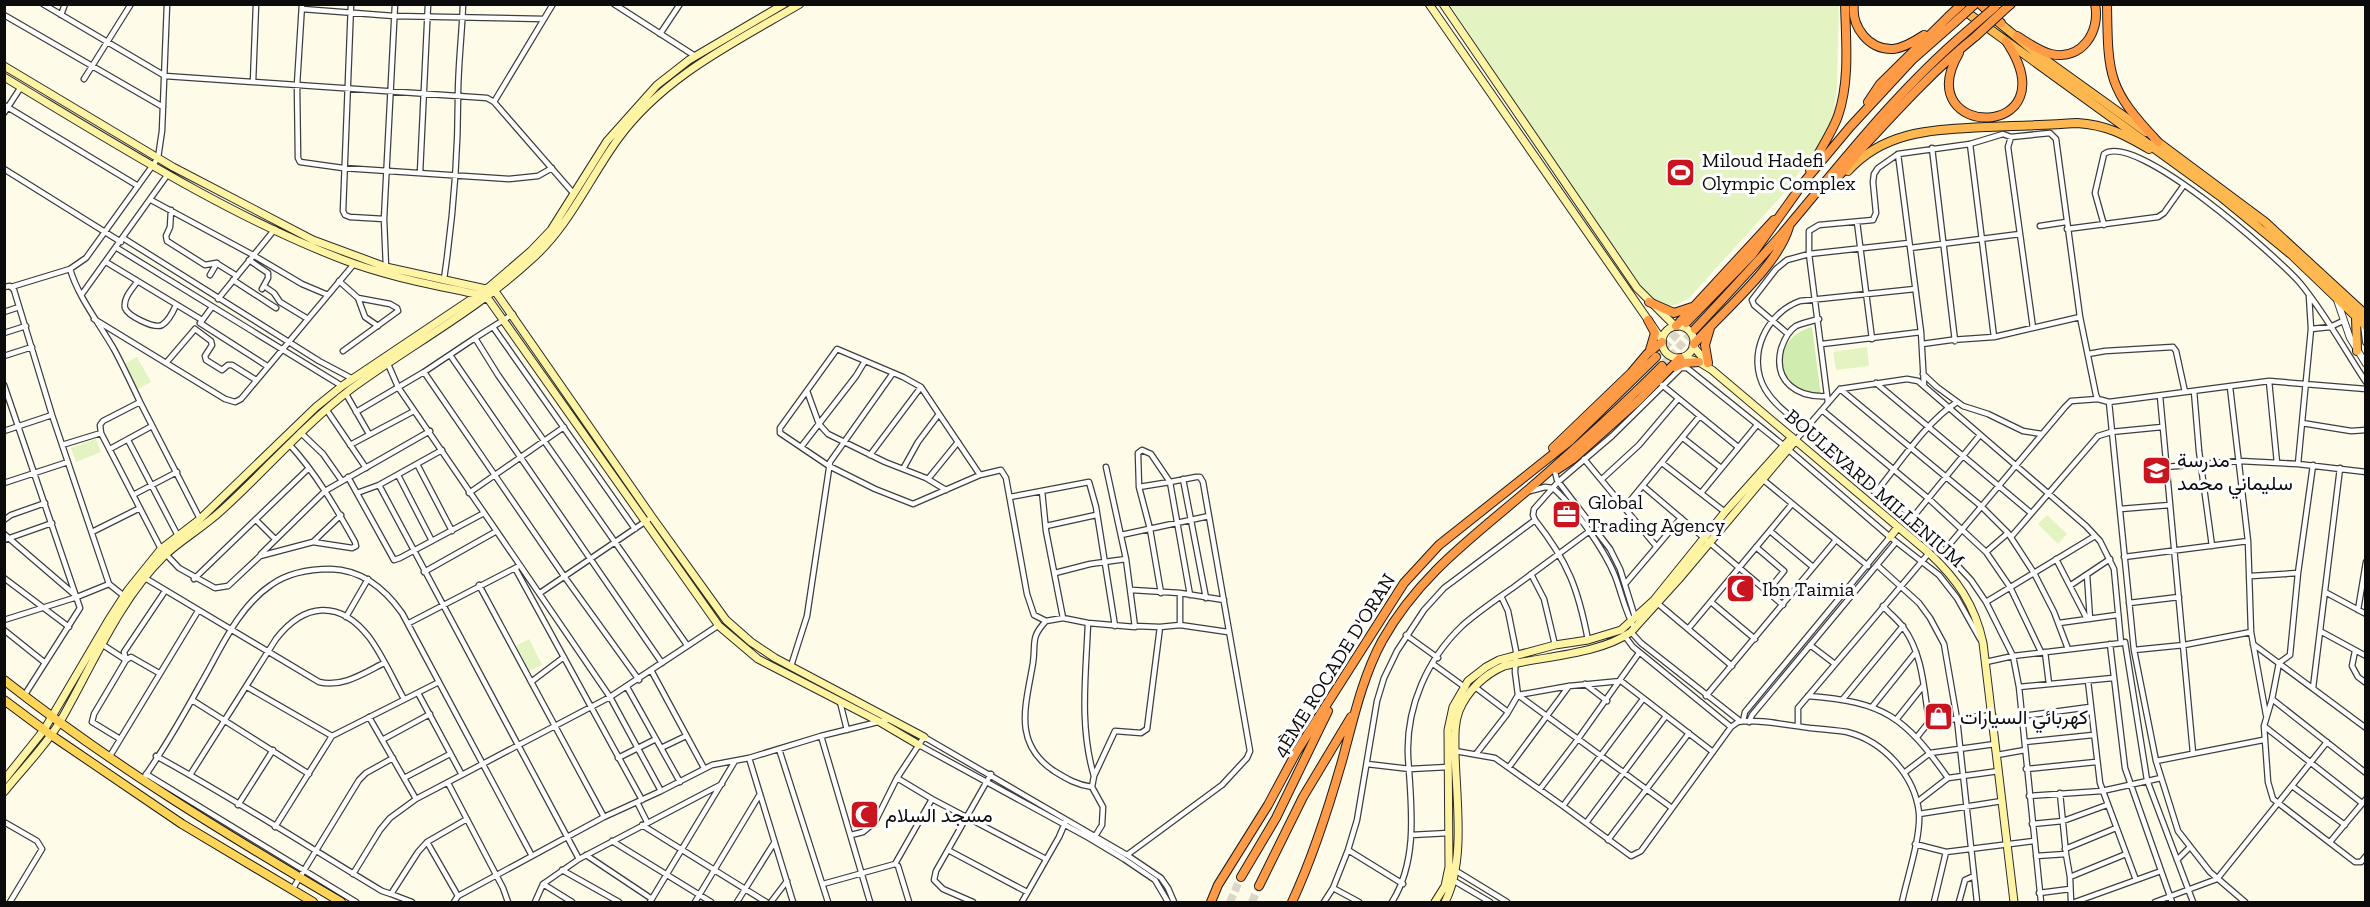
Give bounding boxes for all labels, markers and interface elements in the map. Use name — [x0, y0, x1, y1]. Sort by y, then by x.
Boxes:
place label: Miloud Hadefi Olympic Complex — [1702, 148, 1856, 195]
sports icon: Miloud Hadefi Olympic Complex — [1665, 156, 1697, 188]
street label: BOULEVARD MILLENIUM — [1780, 404, 1970, 572]
place label: مدرسة سليماني محمد — [2177, 448, 2293, 500]
school or university icon: مدرسة سليماني محمد — [2140, 455, 2172, 487]
place label: Global Trading Agency — [1588, 490, 1726, 537]
office icon: Global Trading Agency — [1551, 498, 1583, 530]
street label: 4ÈME ROCADE D'ORAN — [1268, 569, 1400, 761]
mosque icon: Ibn Taimia — [1725, 573, 1757, 605]
place label: Ibn Taimia — [1762, 577, 1855, 601]
shop icon: كهربائي السيارات — [1923, 701, 1955, 733]
place label: كهربائي السيارات — [1960, 705, 2088, 734]
mosque icon: مسجد السلام — [848, 799, 880, 831]
place label: مسجد السلام — [885, 803, 993, 828]

